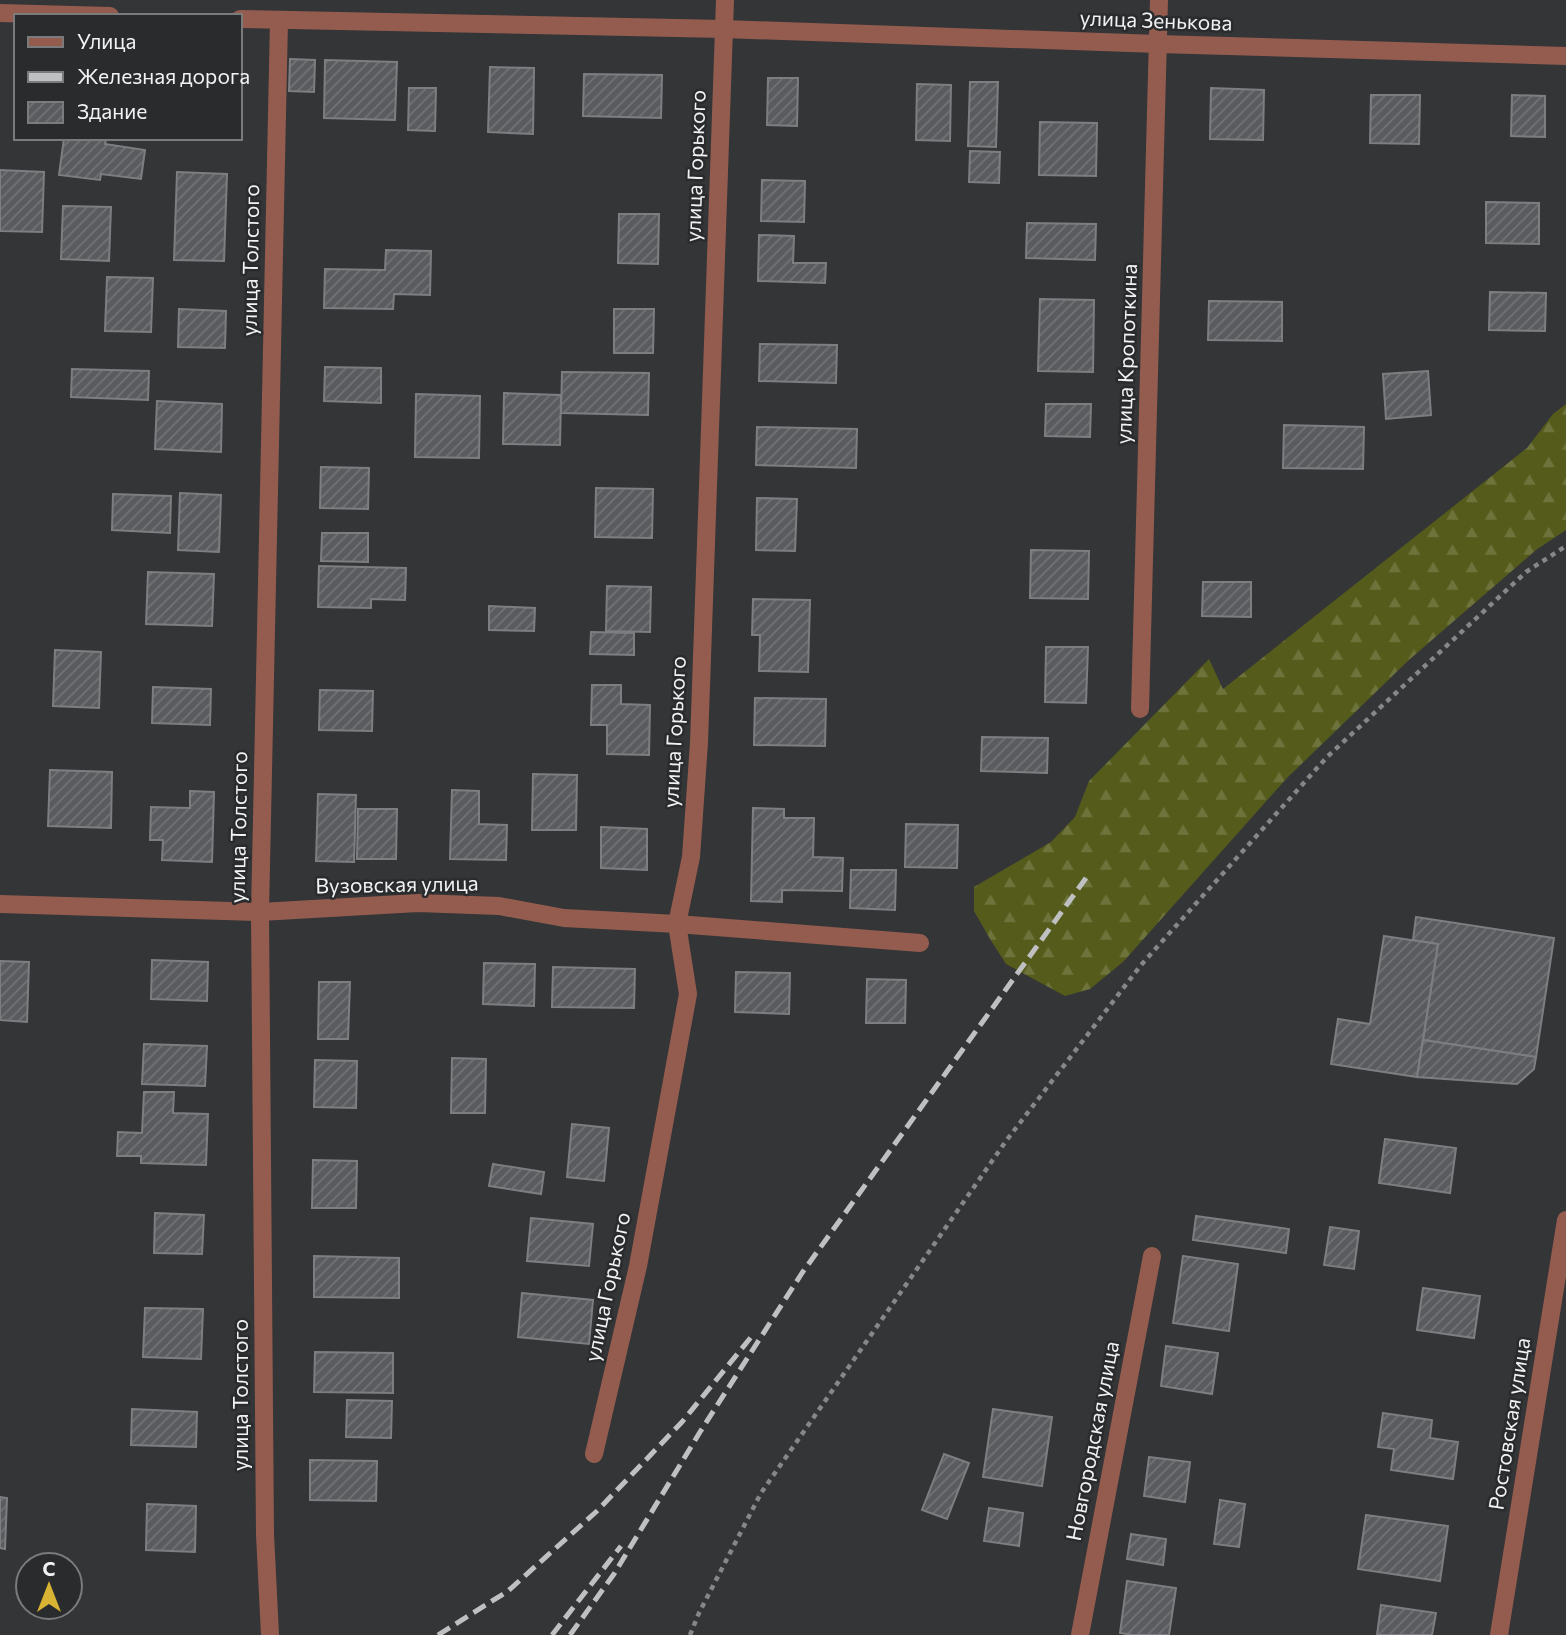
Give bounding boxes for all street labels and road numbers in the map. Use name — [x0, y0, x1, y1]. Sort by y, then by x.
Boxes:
street label: улица Зенькова — [1079, 4, 1233, 35]
street label: улица Горького — [679, 89, 710, 242]
street label: улица Толстого — [236, 184, 263, 336]
street label: улица Кропоткина — [1110, 263, 1141, 445]
street label: улица Горького — [657, 655, 690, 809]
street label: улица Толстого — [224, 751, 251, 903]
street label: Вузовская улица — [315, 870, 479, 897]
street label: улица Горького — [578, 1210, 635, 1364]
street label: улица Толстого — [227, 1319, 252, 1471]
street label: Ростовская улица — [1483, 1336, 1534, 1512]
street label: Новгородская улица — [1060, 1339, 1123, 1543]

